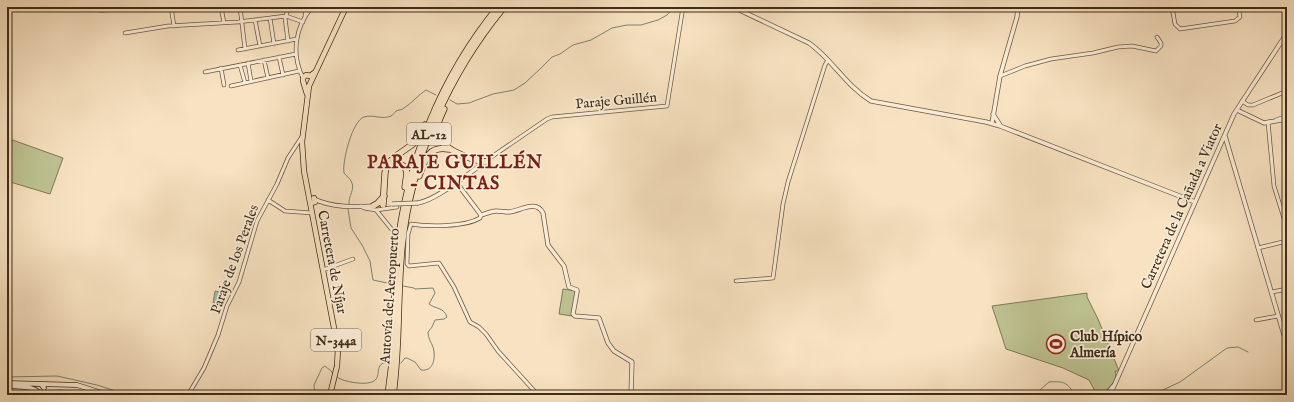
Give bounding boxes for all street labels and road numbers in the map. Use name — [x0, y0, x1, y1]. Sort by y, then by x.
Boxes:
street label: Paraje Guillén — [575, 88, 658, 114]
street label: Carretera de la Cañada a Viator — [1137, 121, 1227, 292]
road number: AL-12 — [407, 123, 451, 145]
street label: Paraje de los Perales — [207, 202, 263, 316]
street label: Carretera de Níjar — [313, 209, 351, 316]
street label: Autovía del Aeropuerto — [376, 227, 404, 366]
road number: N-344a — [311, 329, 361, 351]

